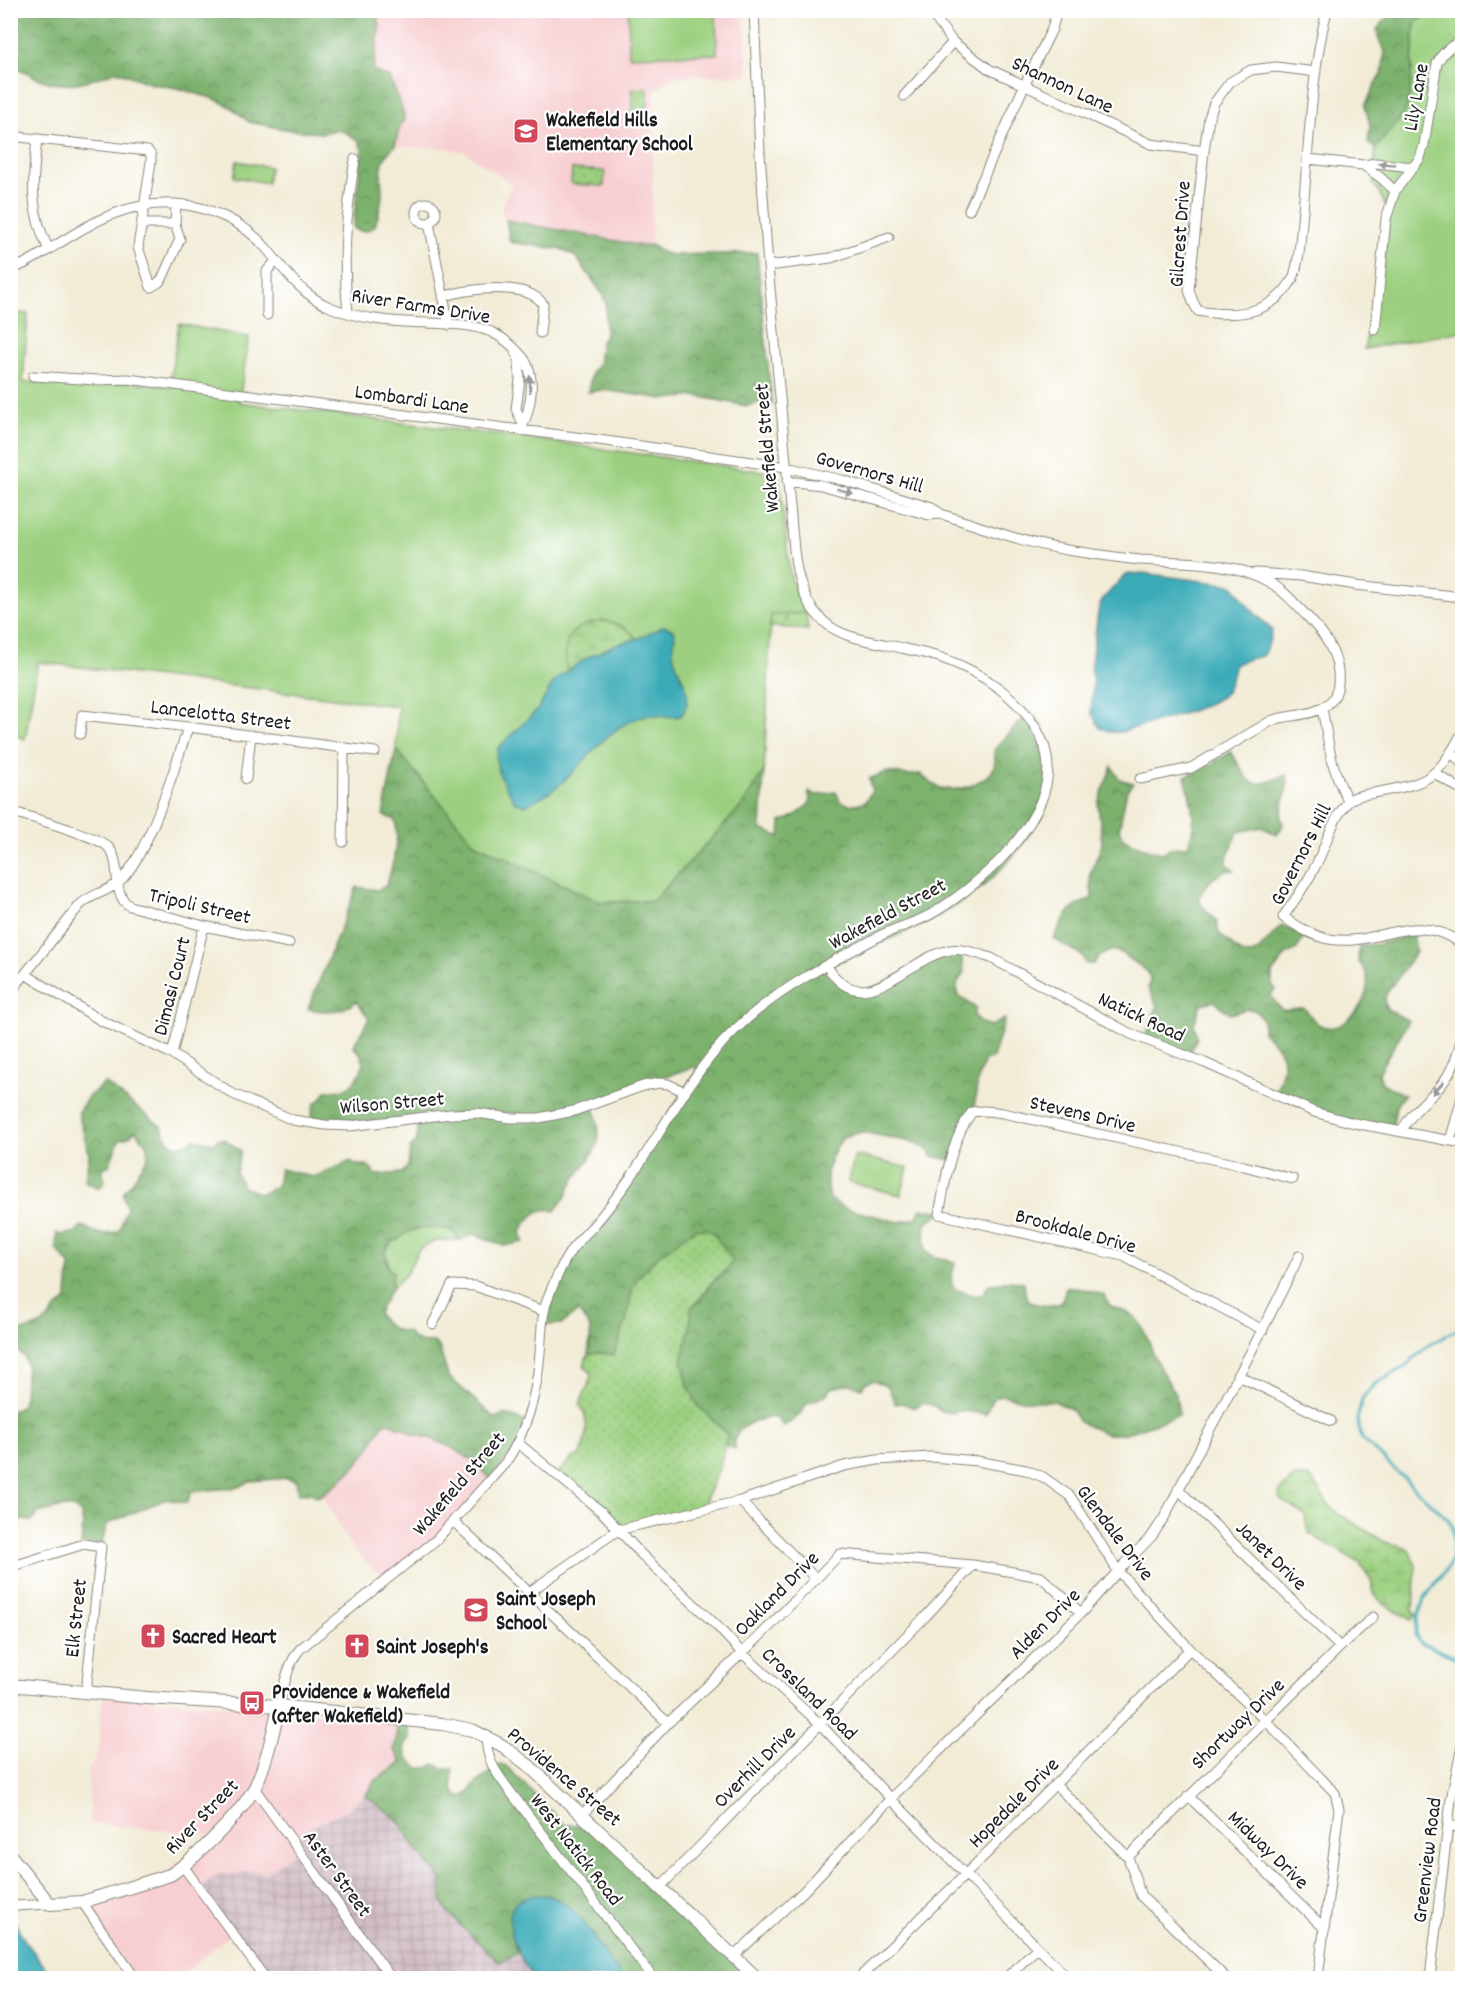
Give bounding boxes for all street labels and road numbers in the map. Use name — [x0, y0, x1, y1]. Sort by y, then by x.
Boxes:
street label: Shannon Lane — [1006, 50, 1118, 123]
street label: Lily Lane — [1397, 61, 1439, 134]
street label: Gilcrest Drive — [1163, 180, 1201, 289]
street label: River Farms Drive — [349, 282, 492, 334]
street label: Lombardi Lane — [353, 378, 471, 424]
street label: Wakefield Street — [748, 382, 790, 513]
street label: Governors Hill — [812, 444, 927, 504]
street label: Lancelotta Street — [149, 693, 293, 741]
street label: Governors Hill — [1264, 799, 1341, 912]
street label: Wakefield Street — [824, 872, 953, 959]
street label: Tripoli Street — [145, 882, 253, 934]
street label: Dimasi Court — [147, 934, 201, 1039]
street label: Natick Road — [1092, 985, 1189, 1052]
street label: Wilson Street — [339, 1085, 446, 1124]
street label: Stevens Drive — [1026, 1089, 1138, 1143]
street label: Brookdale Drive — [1011, 1202, 1139, 1263]
street label: Wakefield Street — [406, 1426, 514, 1544]
street label: Glendale Drive — [1067, 1479, 1160, 1588]
street label: Janet Drive — [1227, 1515, 1313, 1599]
street label: Oakland Drive — [729, 1546, 828, 1645]
street label: Elk Street — [59, 1577, 97, 1659]
street label: Alden Drive — [1004, 1583, 1089, 1668]
street label: Crossland Road — [753, 1641, 863, 1749]
street label: Shortway Drive — [1185, 1672, 1293, 1778]
street label: Overhill Drive — [708, 1720, 804, 1816]
street label: Providence Street — [499, 1721, 627, 1835]
street label: Hopedale Drive — [963, 1752, 1068, 1857]
street label: River Street — [159, 1773, 247, 1863]
street label: West Natick Road — [521, 1788, 628, 1914]
street label: Greenview Road — [1406, 1796, 1452, 1925]
street label: Midway Drive — [1219, 1805, 1314, 1898]
street label: Aster Street — [294, 1825, 378, 1925]

